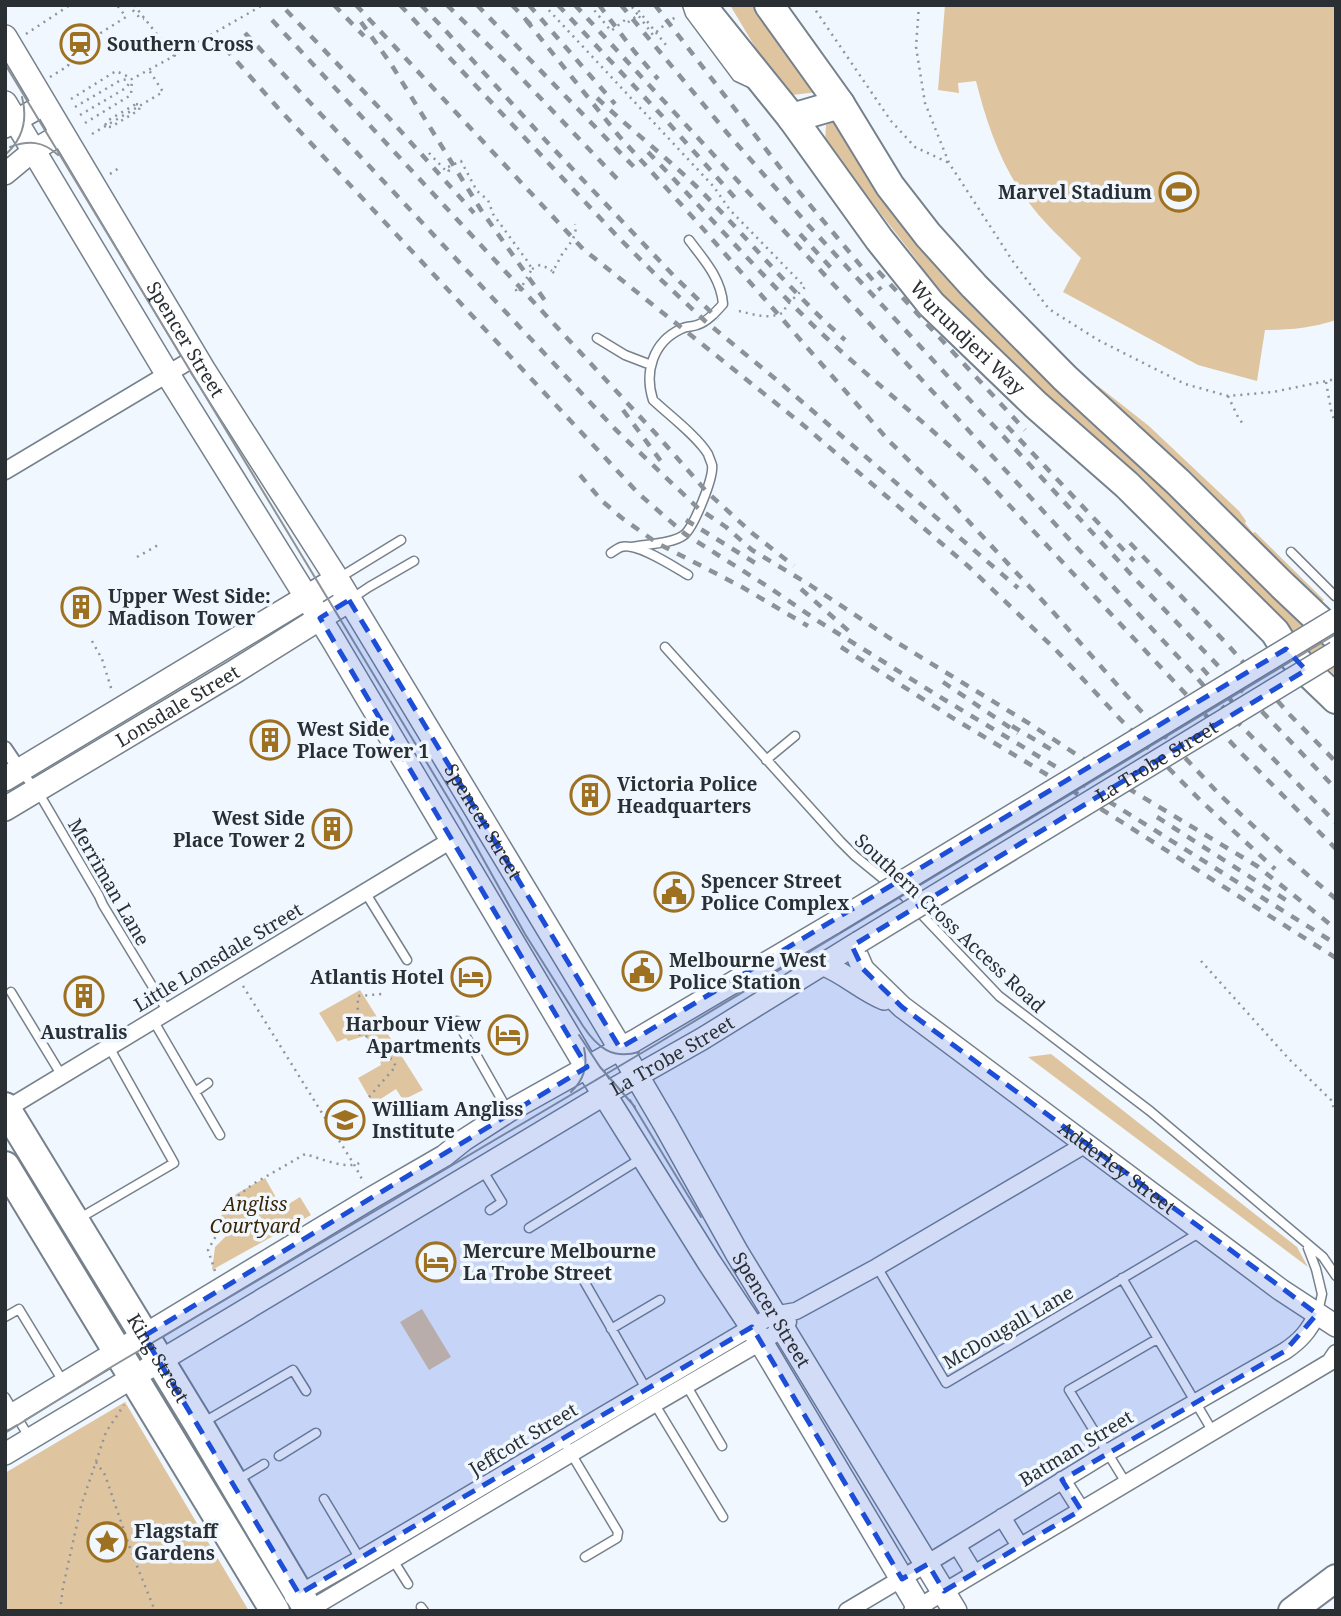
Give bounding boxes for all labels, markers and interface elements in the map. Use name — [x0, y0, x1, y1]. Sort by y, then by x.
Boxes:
station icon: Southern Cross — [59, 23, 101, 65]
place label: Southern Cross — [107, 31, 254, 57]
sports icon: Marvel Stadium — [1158, 171, 1200, 213]
place label: Marvel Stadium — [998, 179, 1152, 205]
street label: Wurundjeri Way — [904, 275, 1031, 401]
street label: Spencer Street — [141, 276, 231, 402]
place label: Upper West Side: Madison Tower — [108, 583, 271, 631]
building icon: Upper West Side: Madison Tower — [60, 586, 102, 628]
street label: Lonsdale Street — [111, 659, 245, 753]
street label: La Trobe Street — [1090, 714, 1223, 808]
place label: West Side Place Tower 1 — [297, 716, 429, 764]
building icon: West Side Place Tower 1 — [249, 719, 291, 761]
street label: Spencer Street — [438, 759, 529, 885]
place label: Victoria Police Headquarters — [617, 771, 757, 819]
building icon: Victoria Police Headquarters — [569, 774, 611, 816]
place label: West Side Place Tower 2 — [173, 805, 305, 853]
building icon: West Side Place Tower 2 — [311, 808, 353, 850]
street label: Merriman Lane — [62, 814, 156, 950]
street label: Southern Cross Access Road — [849, 828, 1051, 1019]
place label: Spencer Street Police Complex — [701, 868, 850, 916]
public building icon: Spencer Street Police Complex — [653, 871, 695, 913]
street label: Little Lonsdale Street — [129, 896, 307, 1018]
place label: Melbourne West Police Station — [669, 947, 827, 995]
public building icon: Melbourne West Police Station — [621, 950, 663, 992]
hotel icon: Atlantis Hotel — [450, 956, 492, 998]
place label: Atlantis Hotel — [310, 964, 444, 990]
building icon: Australis — [63, 975, 105, 1017]
street label: La Trobe Street — [605, 1009, 739, 1101]
place label: Harbour View Apartments — [345, 1011, 482, 1059]
hotel icon: Harbour View Apartments — [487, 1014, 529, 1056]
place label: Australis — [41, 1019, 127, 1045]
place label: William Angliss Institute — [372, 1096, 523, 1144]
school or university icon: William Angliss Institute — [324, 1099, 366, 1141]
street label: Adderley Street — [1053, 1115, 1181, 1220]
park label: Angliss Courtyard — [210, 1191, 301, 1239]
place label: Mercure Melbourne La Trobe Street — [463, 1238, 656, 1286]
hotel icon: Mercure Melbourne La Trobe Street — [415, 1241, 457, 1283]
street label: Spencer Street — [726, 1247, 817, 1373]
street label: McDougall Lane — [938, 1279, 1078, 1375]
street label: King Street — [121, 1309, 195, 1408]
street label: Jeffcott Street — [463, 1396, 582, 1482]
street label: Batman Street — [1014, 1404, 1138, 1492]
place label: Flagstaff Gardens — [134, 1518, 219, 1566]
place icon: Flagstaff Gardens — [86, 1521, 128, 1563]

